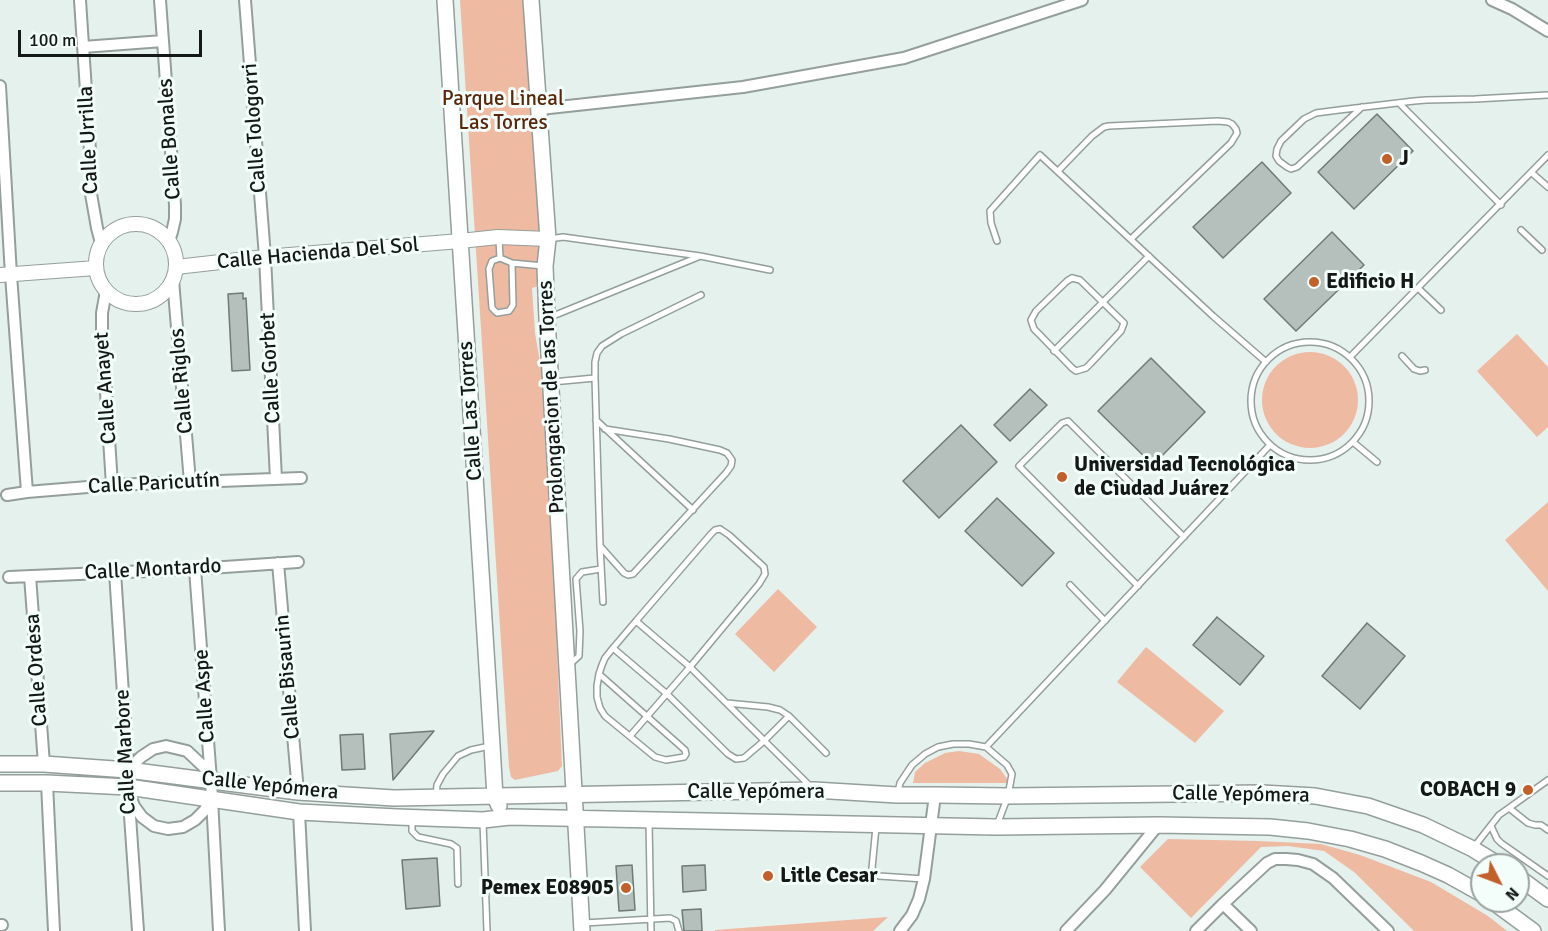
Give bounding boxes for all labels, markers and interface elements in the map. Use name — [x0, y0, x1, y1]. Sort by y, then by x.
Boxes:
scale bar — [21, 18, 206, 56]
text: 100 m — [29, 29, 76, 51]
street label: Calle Tologorri — [238, 62, 272, 194]
street label: Calle Bonales — [153, 77, 187, 201]
street label: Calle Urrilla — [74, 85, 104, 195]
park label: Parque Lineal Las Torres — [442, 86, 564, 136]
place label: J — [1399, 146, 1409, 172]
marker: J — [1380, 152, 1394, 166]
street label: Calle Hacienda Del Sol — [216, 233, 420, 275]
place label: Edificio H — [1326, 269, 1414, 295]
marker: Edificio H — [1307, 275, 1321, 289]
street label: Prolongacion de las Torres — [533, 280, 571, 514]
street label: Calle Gorbet — [256, 312, 286, 424]
street label: Calle Riglos — [165, 327, 199, 435]
street label: Calle Anayet — [90, 331, 122, 445]
street label: Calle Las Torres — [454, 340, 488, 482]
place label: Universidad Tecnológica de Ciudad Juárez — [1074, 452, 1295, 502]
street label: Calle Paricutín — [87, 468, 221, 500]
marker: Universidad Tecnológica de Ciudad Juárez — [1055, 470, 1069, 484]
street label: Calle Montardo — [84, 554, 222, 586]
street label: Calle Ordesa — [20, 613, 54, 727]
street label: Calle Bisaurin — [270, 614, 306, 740]
street label: Calle Aspe — [189, 648, 221, 744]
street label: Calle Marbore — [110, 689, 142, 815]
street label: Calle Yepómera — [200, 766, 340, 806]
place label: COBACH 9 — [1420, 777, 1516, 803]
street label: Calle Yepómera — [687, 779, 825, 805]
street label: Calle Yepómera — [1172, 781, 1310, 809]
marker: COBACH 9 — [1521, 783, 1535, 797]
north arrow — [1470, 853, 1530, 913]
place label: Litle Cesar — [780, 863, 878, 889]
marker: Litle Cesar — [761, 869, 775, 883]
place label: Pemex E08905 — [481, 875, 614, 901]
marker: Pemex E08905 — [619, 881, 633, 895]
text: N — [1501, 883, 1523, 905]

